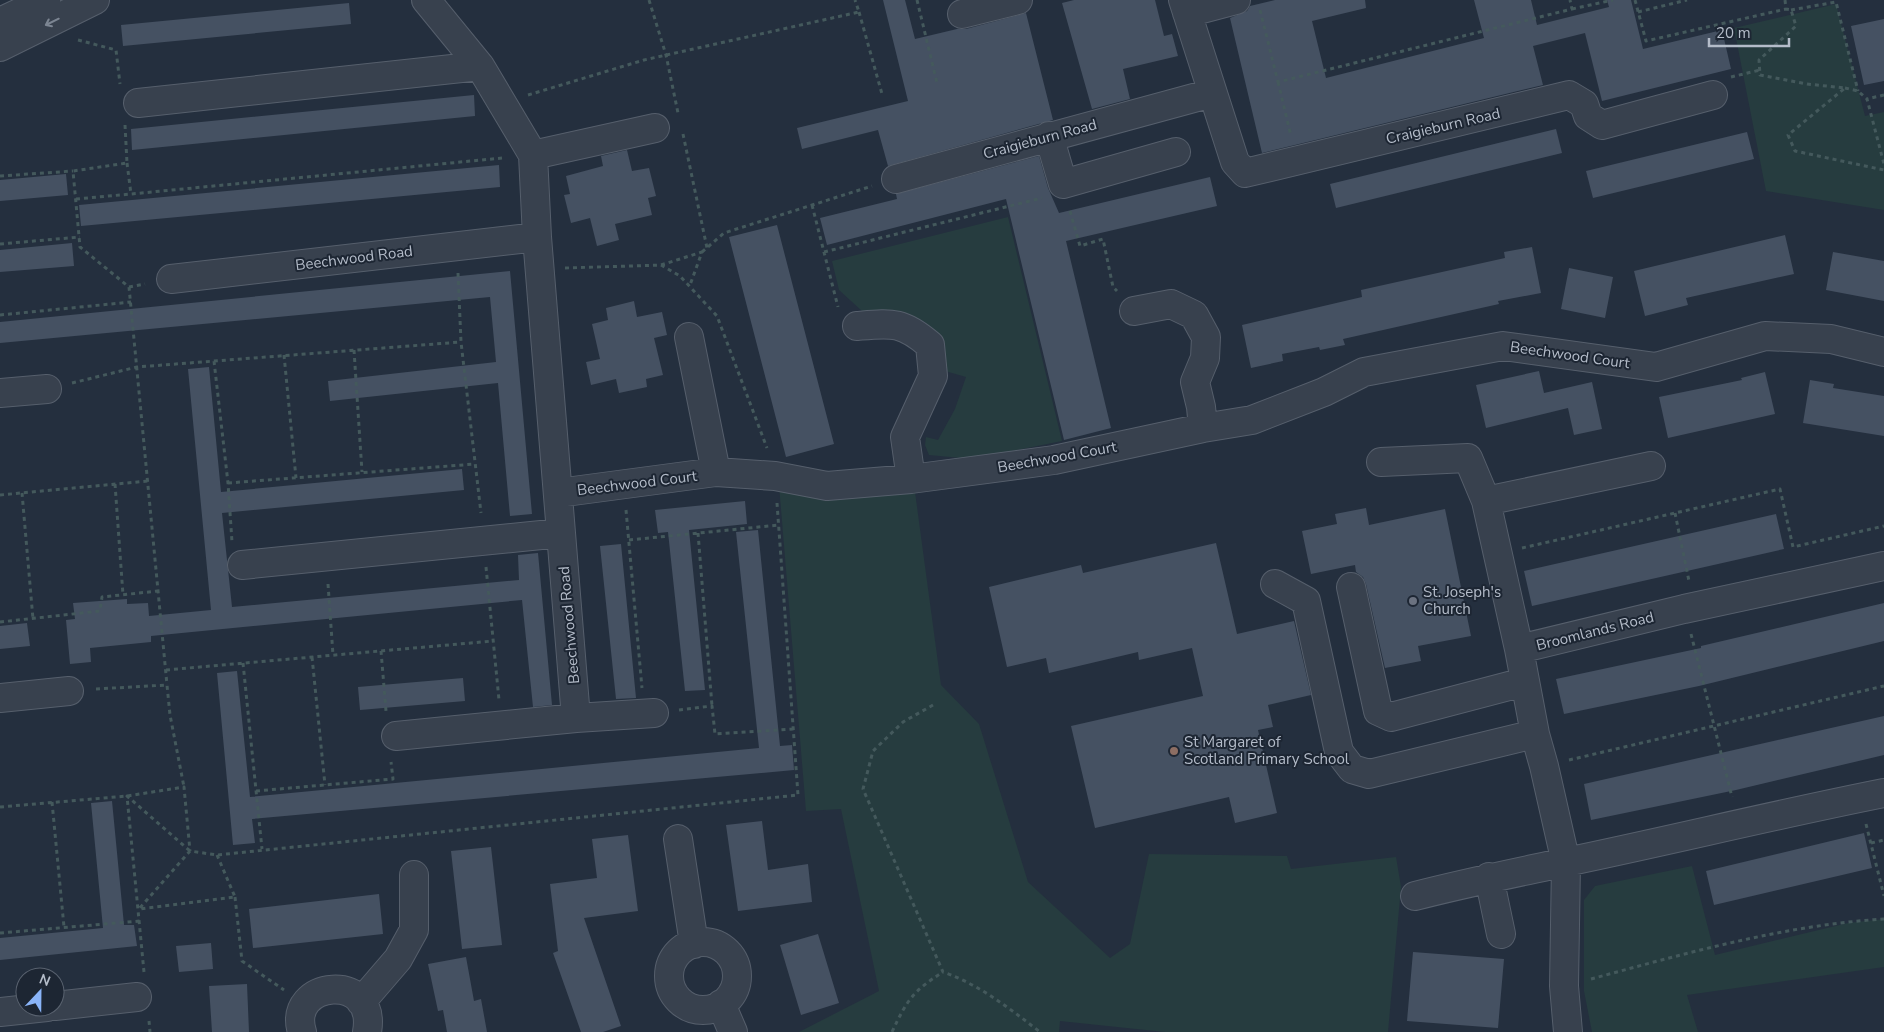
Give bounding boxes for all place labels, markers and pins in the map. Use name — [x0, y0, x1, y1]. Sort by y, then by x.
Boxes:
place label: St. Joseph's Church — [1423, 582, 1501, 619]
marker: St. Joseph's Church — [1407, 595, 1419, 607]
place label: St Margaret of Scotland Primary School — [1184, 732, 1350, 769]
marker: St Margaret of Scotland Primary School — [1168, 745, 1180, 757]

